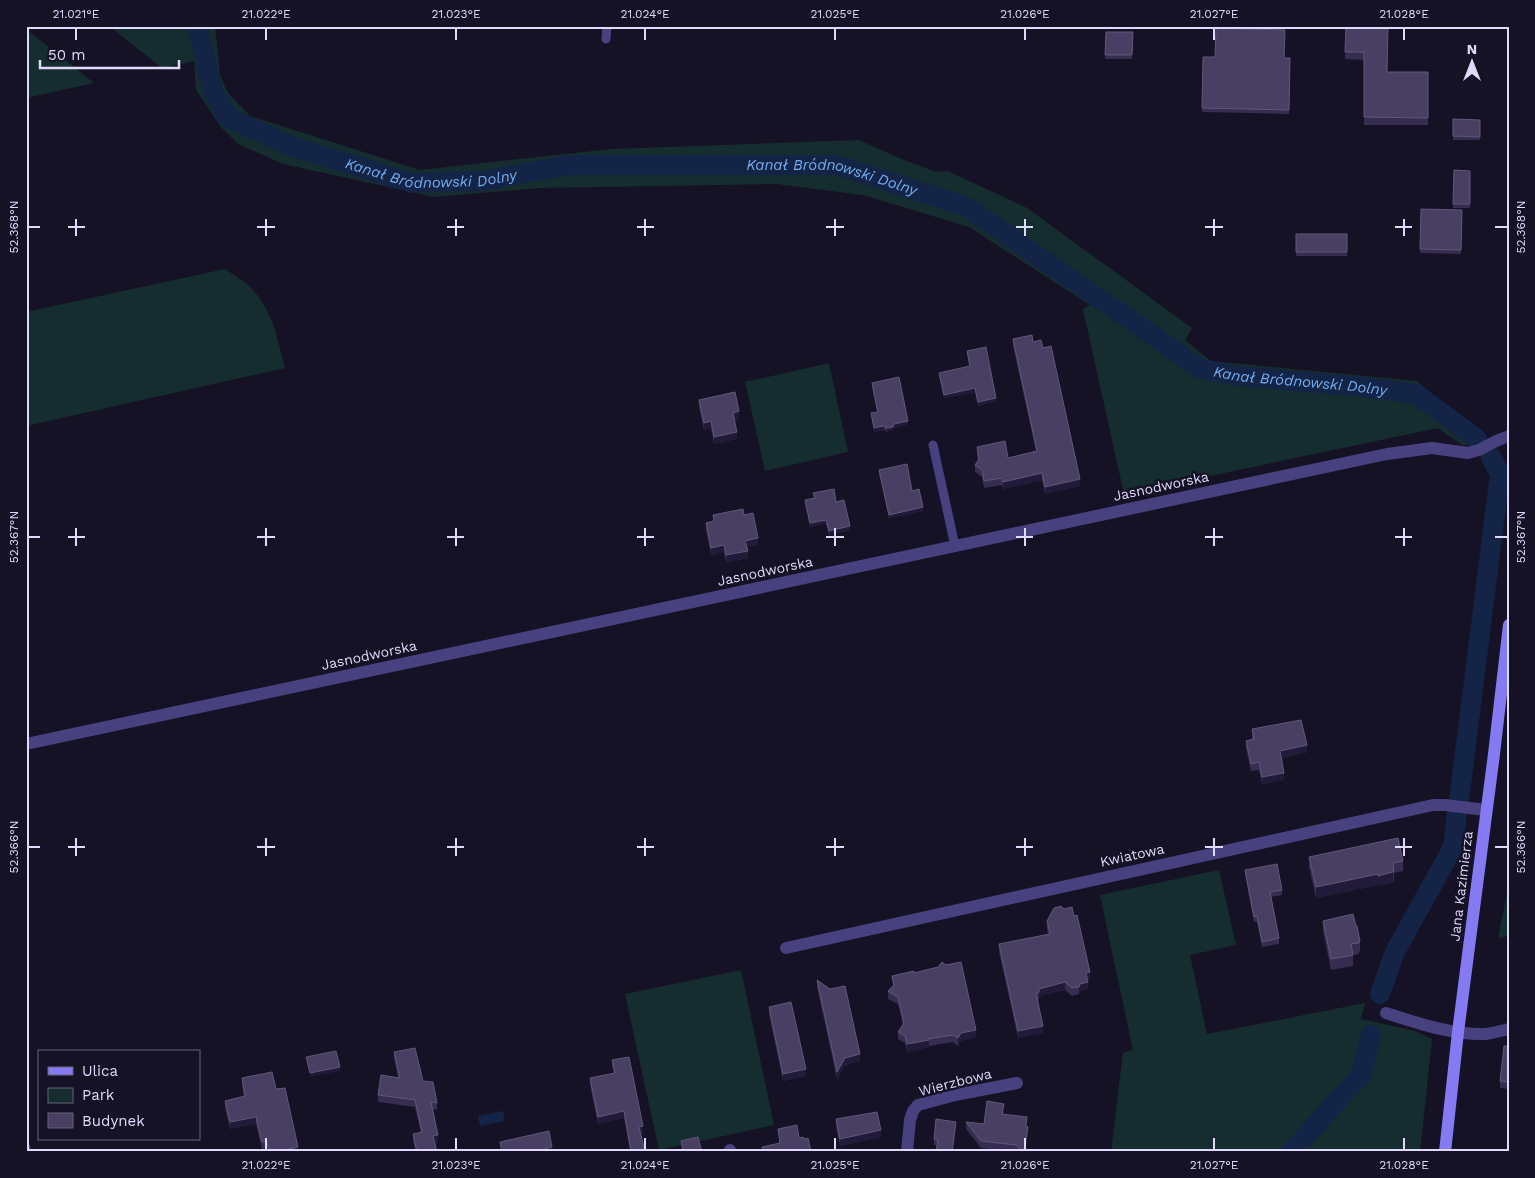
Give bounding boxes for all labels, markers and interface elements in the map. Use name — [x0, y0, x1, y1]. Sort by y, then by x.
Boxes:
text: 21.021°E — [53, 7, 100, 21]
text: 21.022°E — [241, 7, 291, 21]
text: 21.023°E — [431, 7, 481, 21]
text: 21.024°E — [620, 7, 670, 21]
text: 21.025°E — [810, 7, 860, 21]
text: 21.026°E — [1000, 7, 1050, 21]
text: 21.027°E — [1190, 7, 1239, 21]
text: 21.028°E — [1379, 7, 1429, 21]
scale bar — [40, 38, 179, 70]
north arrow — [1448, 38, 1498, 88]
text: N — [1467, 41, 1477, 57]
text: 50 m — [48, 46, 85, 64]
water label: Kanał Bródnowski Dolny — [343, 154, 520, 192]
water label: Kanał Bródnowski Dolny — [746, 156, 921, 200]
text: 52.368°N — [7, 200, 21, 254]
text: 52.368°N — [1514, 200, 1528, 254]
water label: Kanał Bródnowski Dolny — [1212, 363, 1390, 400]
street label: Jasnodworska — [1112, 468, 1210, 504]
text: 52.367°N — [7, 511, 21, 563]
text: 52.367°N — [1514, 511, 1528, 563]
street label: Jasnodworska — [716, 553, 814, 589]
street label: Jasnodworska — [320, 637, 418, 673]
text: 52.366°N — [7, 820, 21, 874]
text: 52.366°N — [1514, 820, 1528, 874]
street label: Jana Kazimierza — [1446, 830, 1476, 942]
street label: Kwiatowa — [1098, 840, 1166, 870]
legend — [38, 1050, 200, 1140]
text: Ulica — [82, 1062, 119, 1080]
street label: Wierzbowa — [917, 1065, 993, 1099]
text: Park — [82, 1086, 115, 1104]
text: Budynek — [82, 1112, 145, 1130]
text: 21.022°E — [241, 1158, 291, 1172]
text: 21.023°E — [431, 1158, 481, 1172]
text: 21.024°E — [620, 1158, 670, 1172]
text: 21.025°E — [810, 1158, 860, 1172]
text: 21.026°E — [1000, 1158, 1050, 1172]
text: 21.027°E — [1190, 1158, 1239, 1172]
text: 21.028°E — [1379, 1158, 1429, 1172]

